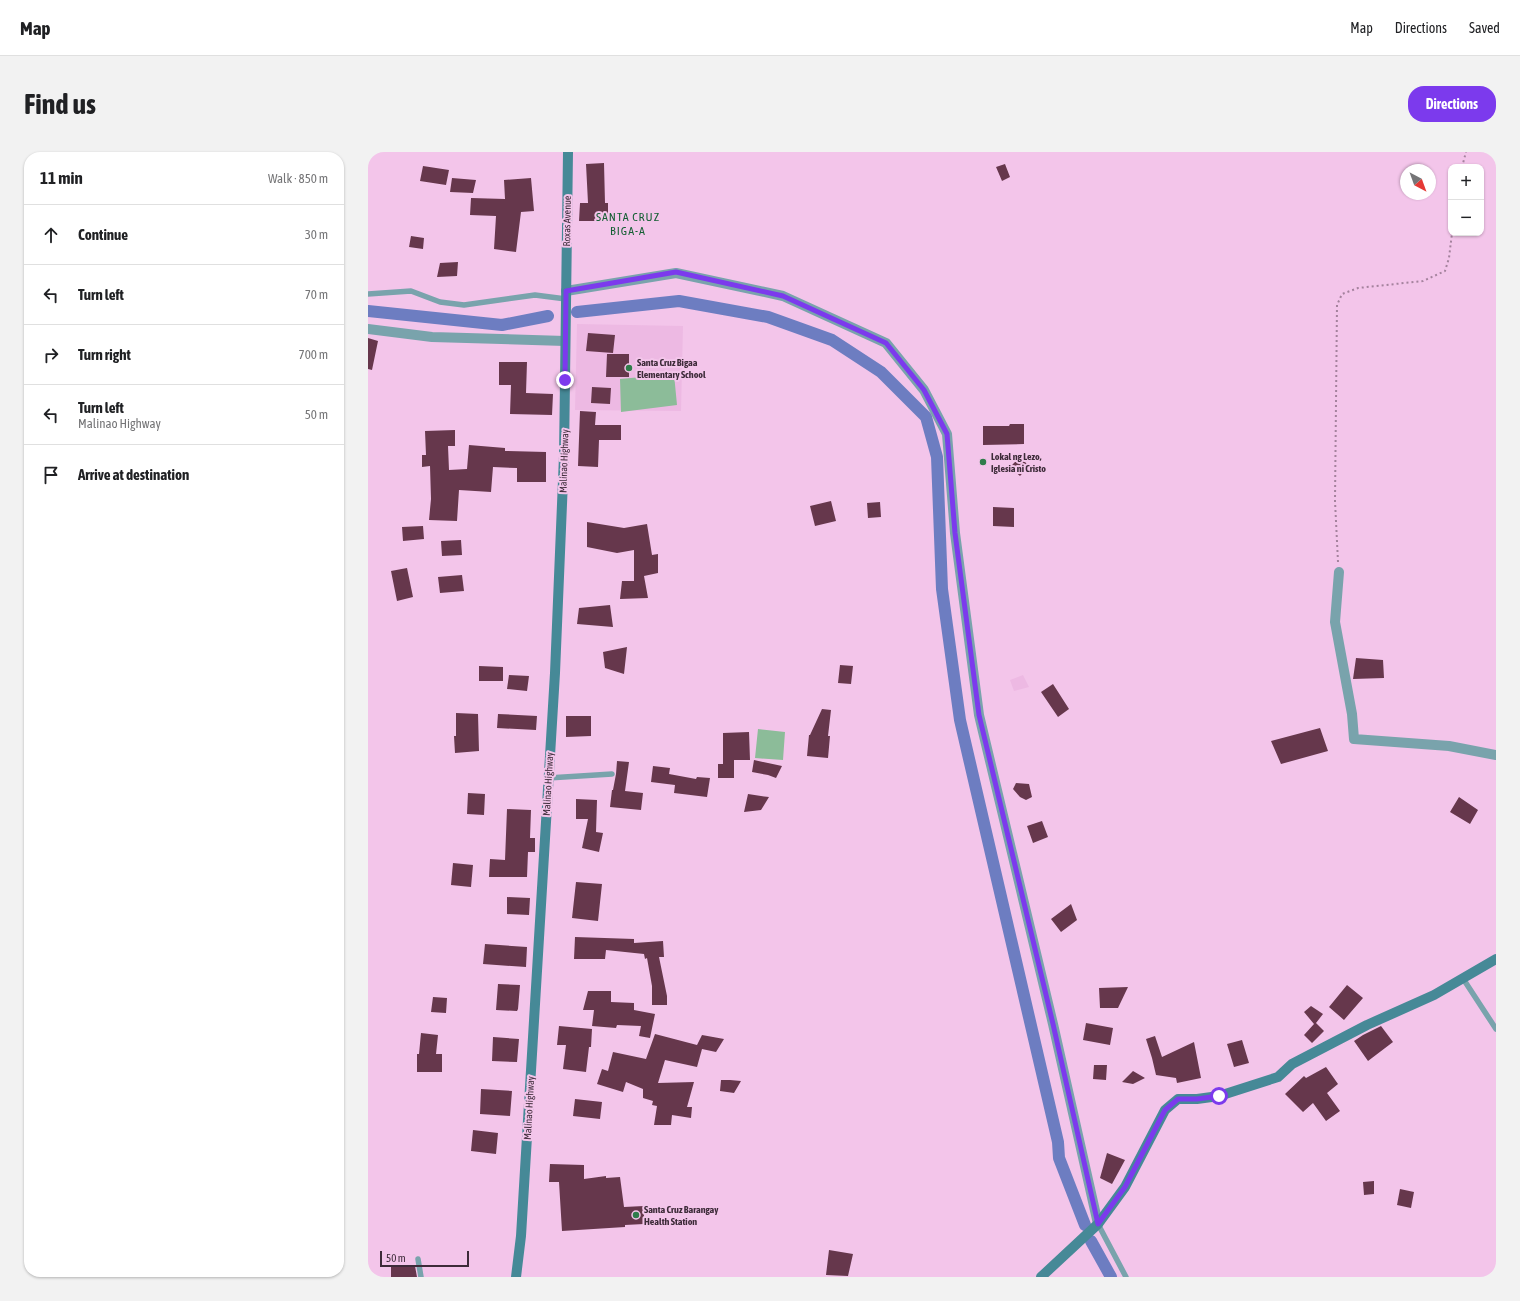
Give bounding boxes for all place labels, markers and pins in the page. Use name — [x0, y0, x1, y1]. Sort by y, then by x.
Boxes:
place label: Santa Cruz Bigaa Elementary School — [637, 357, 706, 380]
marker: Santa Cruz Bigaa Elementary School — [624, 363, 634, 373]
place label: Lokal ng Lezo, Iglesia ni Cristo — [991, 451, 1046, 474]
marker: Lokal ng Lezo, Iglesia ni Cristo — [978, 457, 988, 467]
place label: Santa Cruz Barangay Health Station — [644, 1204, 719, 1227]
marker: Santa Cruz Barangay Health Station — [631, 1210, 641, 1220]

